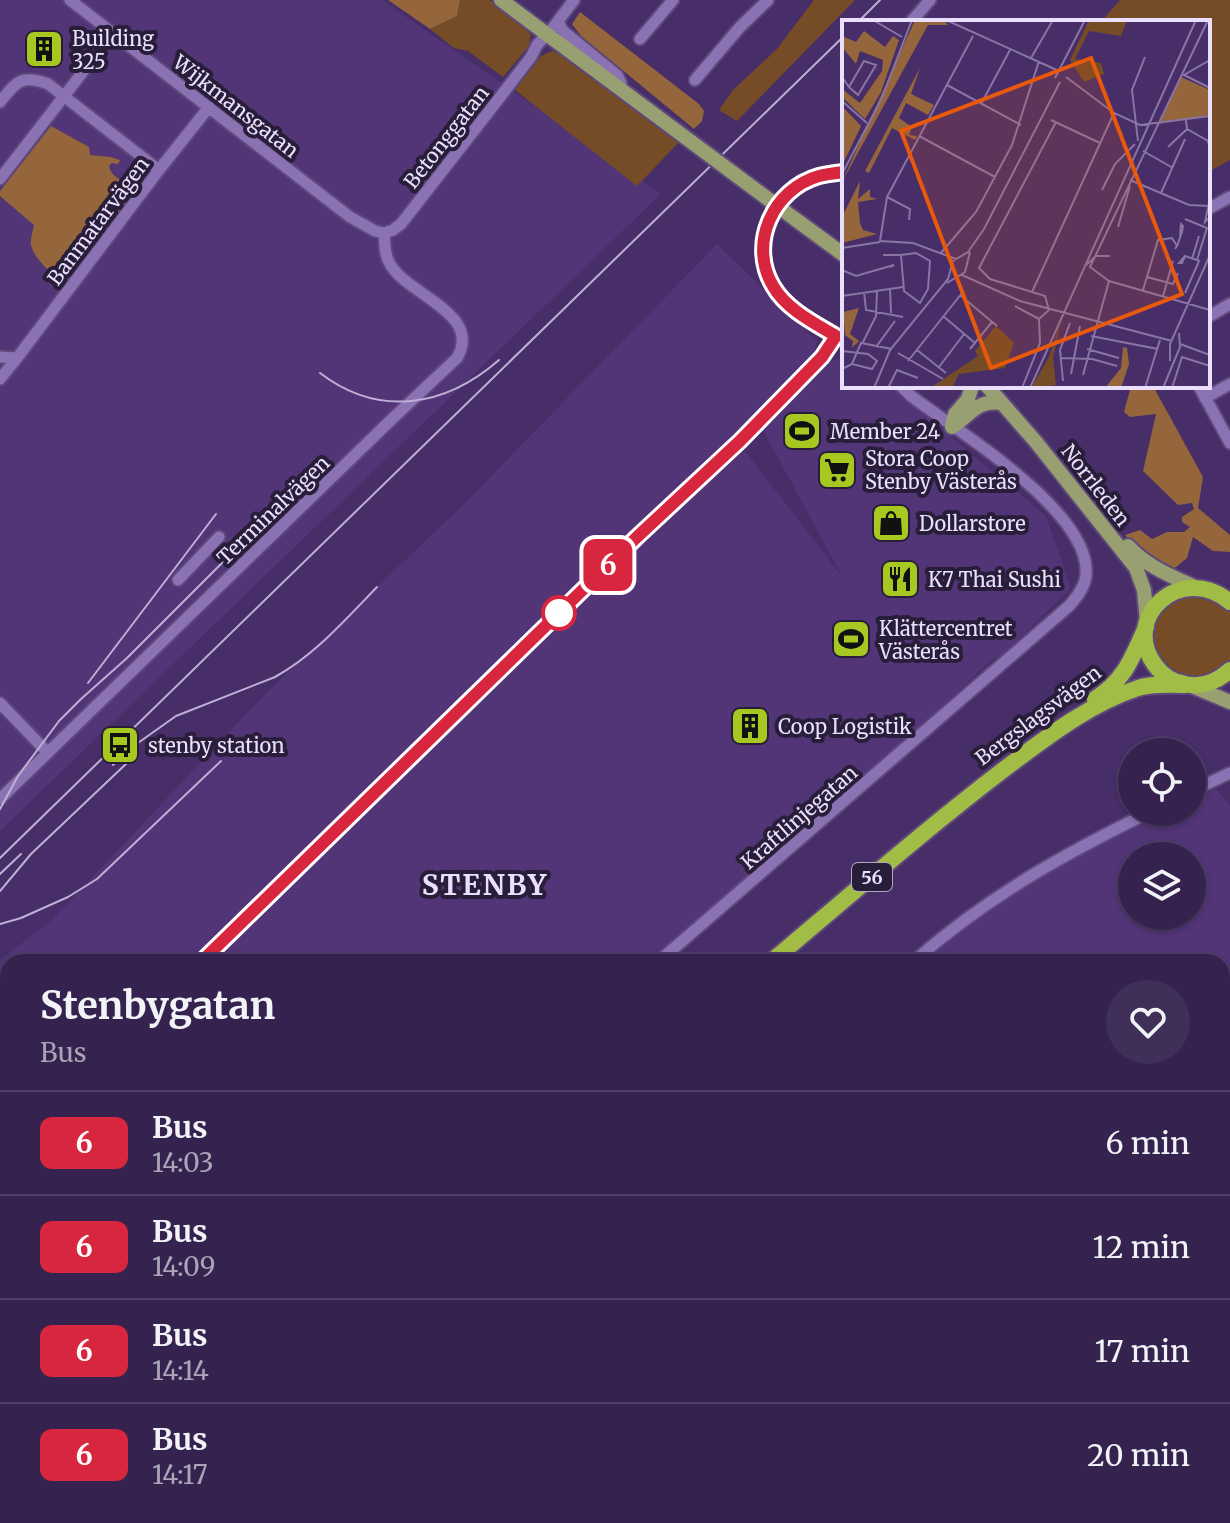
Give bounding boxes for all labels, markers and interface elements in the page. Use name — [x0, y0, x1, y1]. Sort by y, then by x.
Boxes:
inset map — [842, 20, 1210, 388]
place label: Building 325 — [72, 26, 154, 74]
building icon: Building 325 — [23, 28, 65, 70]
street label: Wijkmansgatan — [168, 49, 304, 163]
street label: Betonggatan — [398, 81, 494, 193]
street label: Banmatarvägen — [42, 152, 154, 290]
sports icon: Member 24 — [781, 410, 823, 452]
place label: Member 24 — [830, 419, 940, 444]
street label: Norrleden — [1056, 439, 1136, 531]
place label: Stora Coop Stenby Västerås — [865, 446, 1017, 494]
supermarket icon: Stora Coop Stenby Västerås — [816, 449, 858, 491]
street label: Terminalvägen — [212, 450, 334, 570]
shop icon: Dollarstore — [870, 502, 912, 544]
place label: Dollarstore — [919, 511, 1026, 536]
line badge: 6 — [582, 539, 634, 591]
text: 6 — [599, 547, 617, 583]
restaurant icon: K7 Thai Sushi — [879, 558, 921, 600]
place label: K7 Thai Sushi — [928, 567, 1061, 592]
unlabelled marker — [542, 596, 576, 630]
place label: Klättercentret Västerås — [878, 616, 1013, 664]
sports icon: Klättercentret Västerås — [830, 618, 872, 660]
street label: Bergslagsvägen — [970, 660, 1106, 770]
building icon: Coop Logistik — [729, 705, 771, 747]
place label: Coop Logistik — [778, 714, 912, 739]
bus stop icon: stenby station — [99, 724, 141, 766]
place label: stenby station — [148, 733, 285, 758]
map controls — [1118, 738, 1206, 930]
button: locate — [1118, 738, 1206, 826]
street label: Kraftlinjegatan — [736, 760, 862, 874]
button: layers — [1118, 842, 1206, 930]
road number: 56 — [852, 863, 892, 891]
district label: STENBY — [422, 867, 548, 903]
button: heart — [1106, 980, 1190, 1064]
text: Stenbygatan — [40, 982, 275, 1029]
text: Bus — [40, 1036, 86, 1069]
text: Bus — [152, 1108, 208, 1146]
text: 6 min — [1105, 1124, 1190, 1162]
text: 6 — [75, 1125, 93, 1161]
text: 14:03 — [152, 1146, 214, 1179]
text: Bus — [152, 1212, 208, 1250]
text: 12 min — [1093, 1228, 1190, 1266]
text: 6 — [75, 1229, 93, 1265]
text: 14:09 — [152, 1250, 216, 1283]
text: Bus — [152, 1316, 208, 1354]
text: 17 min — [1095, 1332, 1190, 1370]
text: 6 — [75, 1333, 93, 1369]
text: 14:14 — [152, 1354, 209, 1387]
text: Bus — [152, 1420, 208, 1458]
text: 20 min — [1087, 1436, 1190, 1474]
text: 6 — [75, 1437, 93, 1473]
text: 14:17 — [152, 1458, 208, 1491]

